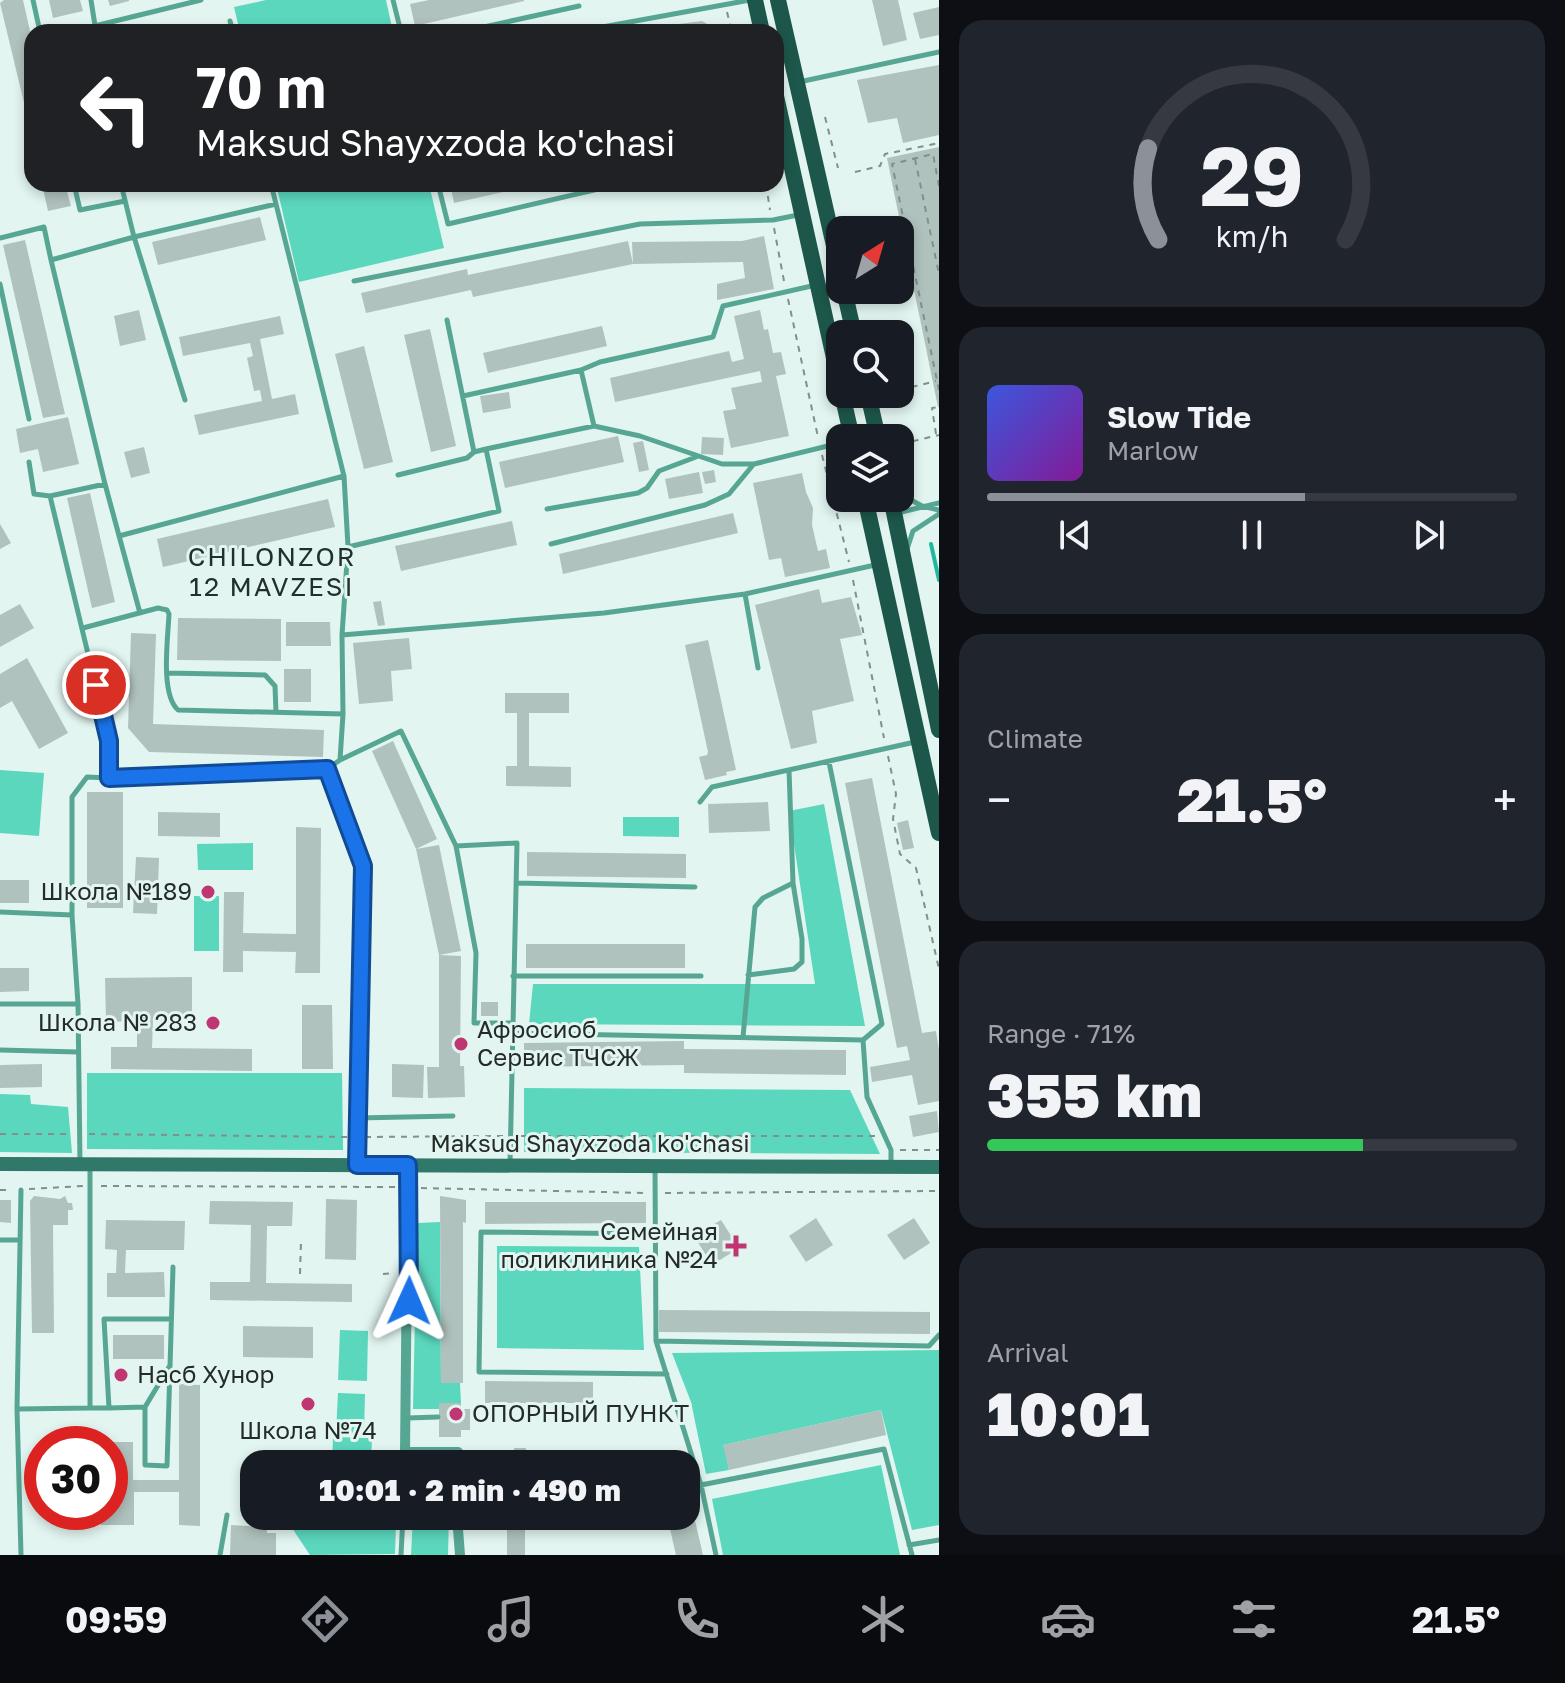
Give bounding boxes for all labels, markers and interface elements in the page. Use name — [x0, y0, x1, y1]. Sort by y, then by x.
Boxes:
text: 70 m — [196, 53, 326, 120]
icon: left — [64, 56, 168, 160]
text: Maksud Shayxzoda ko'chasi — [196, 121, 675, 164]
text: 29 — [1200, 123, 1304, 223]
north arrow — [826, 216, 914, 304]
map controls — [826, 216, 914, 512]
text: km/h — [1216, 219, 1288, 253]
button: search — [826, 320, 914, 408]
text: Slow Tide — [1107, 399, 1251, 435]
button: layers — [826, 424, 914, 512]
text: Marlow — [1107, 435, 1199, 466]
icon: previous — [1053, 513, 1097, 557]
icon: pause — [1230, 513, 1274, 557]
icon: next — [1407, 513, 1451, 557]
district label: CHILONZOR 12 MAVZESI — [188, 541, 356, 602]
pin — [62, 651, 130, 719]
icon: arrive — [74, 663, 118, 707]
text: Climate — [987, 723, 1083, 754]
text: 21.5° — [1177, 763, 1327, 835]
text: − — [987, 773, 1011, 826]
text: + — [1493, 773, 1517, 826]
place label: Школа №189 — [41, 876, 192, 905]
marker: Школа №189 — [199, 883, 217, 901]
place label: Школа № 283 — [38, 1007, 197, 1036]
marker: Школа № 283 — [204, 1014, 222, 1032]
place label: Афросиоб Сервис ТЧСЖ — [477, 1014, 639, 1071]
text: Range · 71% — [987, 1018, 1135, 1049]
marker: Афросиоб Сервис ТЧСЖ — [452, 1035, 470, 1053]
text: 355 km — [987, 1058, 1202, 1130]
street label: Maksud Shayxzoda ko'chasi — [430, 1128, 750, 1157]
place label: Семейная поликлиника №24 — [501, 1216, 718, 1273]
marker: Семейная поликлиника №24 — [725, 1235, 747, 1257]
position arrow — [367, 1259, 451, 1343]
text: Arrival — [987, 1337, 1068, 1368]
place label: Насб Хунор — [137, 1359, 274, 1388]
marker: Насб Хунор — [112, 1366, 130, 1384]
text: 10:01 — [987, 1377, 1149, 1449]
marker: Школа №74 — [299, 1395, 317, 1413]
place label: ОПОРНЫЙ ПУНКТ — [472, 1398, 689, 1427]
marker: ОПОРНЫЙ ПУНКТ — [447, 1405, 465, 1423]
place label: Школа №74 — [239, 1415, 377, 1444]
speed limit sign: 30 — [24, 1426, 128, 1530]
text: 10:01 · 2 min · 490 m — [319, 1472, 621, 1508]
icon: directions — [297, 1591, 353, 1647]
icon: music — [483, 1591, 539, 1647]
icon: phone — [669, 1591, 725, 1647]
icon: climate — [855, 1591, 911, 1647]
icon: car — [1040, 1591, 1096, 1647]
icon: filters — [1226, 1591, 1282, 1647]
text: 09:59 — [65, 1598, 168, 1641]
text: 21.5° — [1412, 1598, 1500, 1641]

